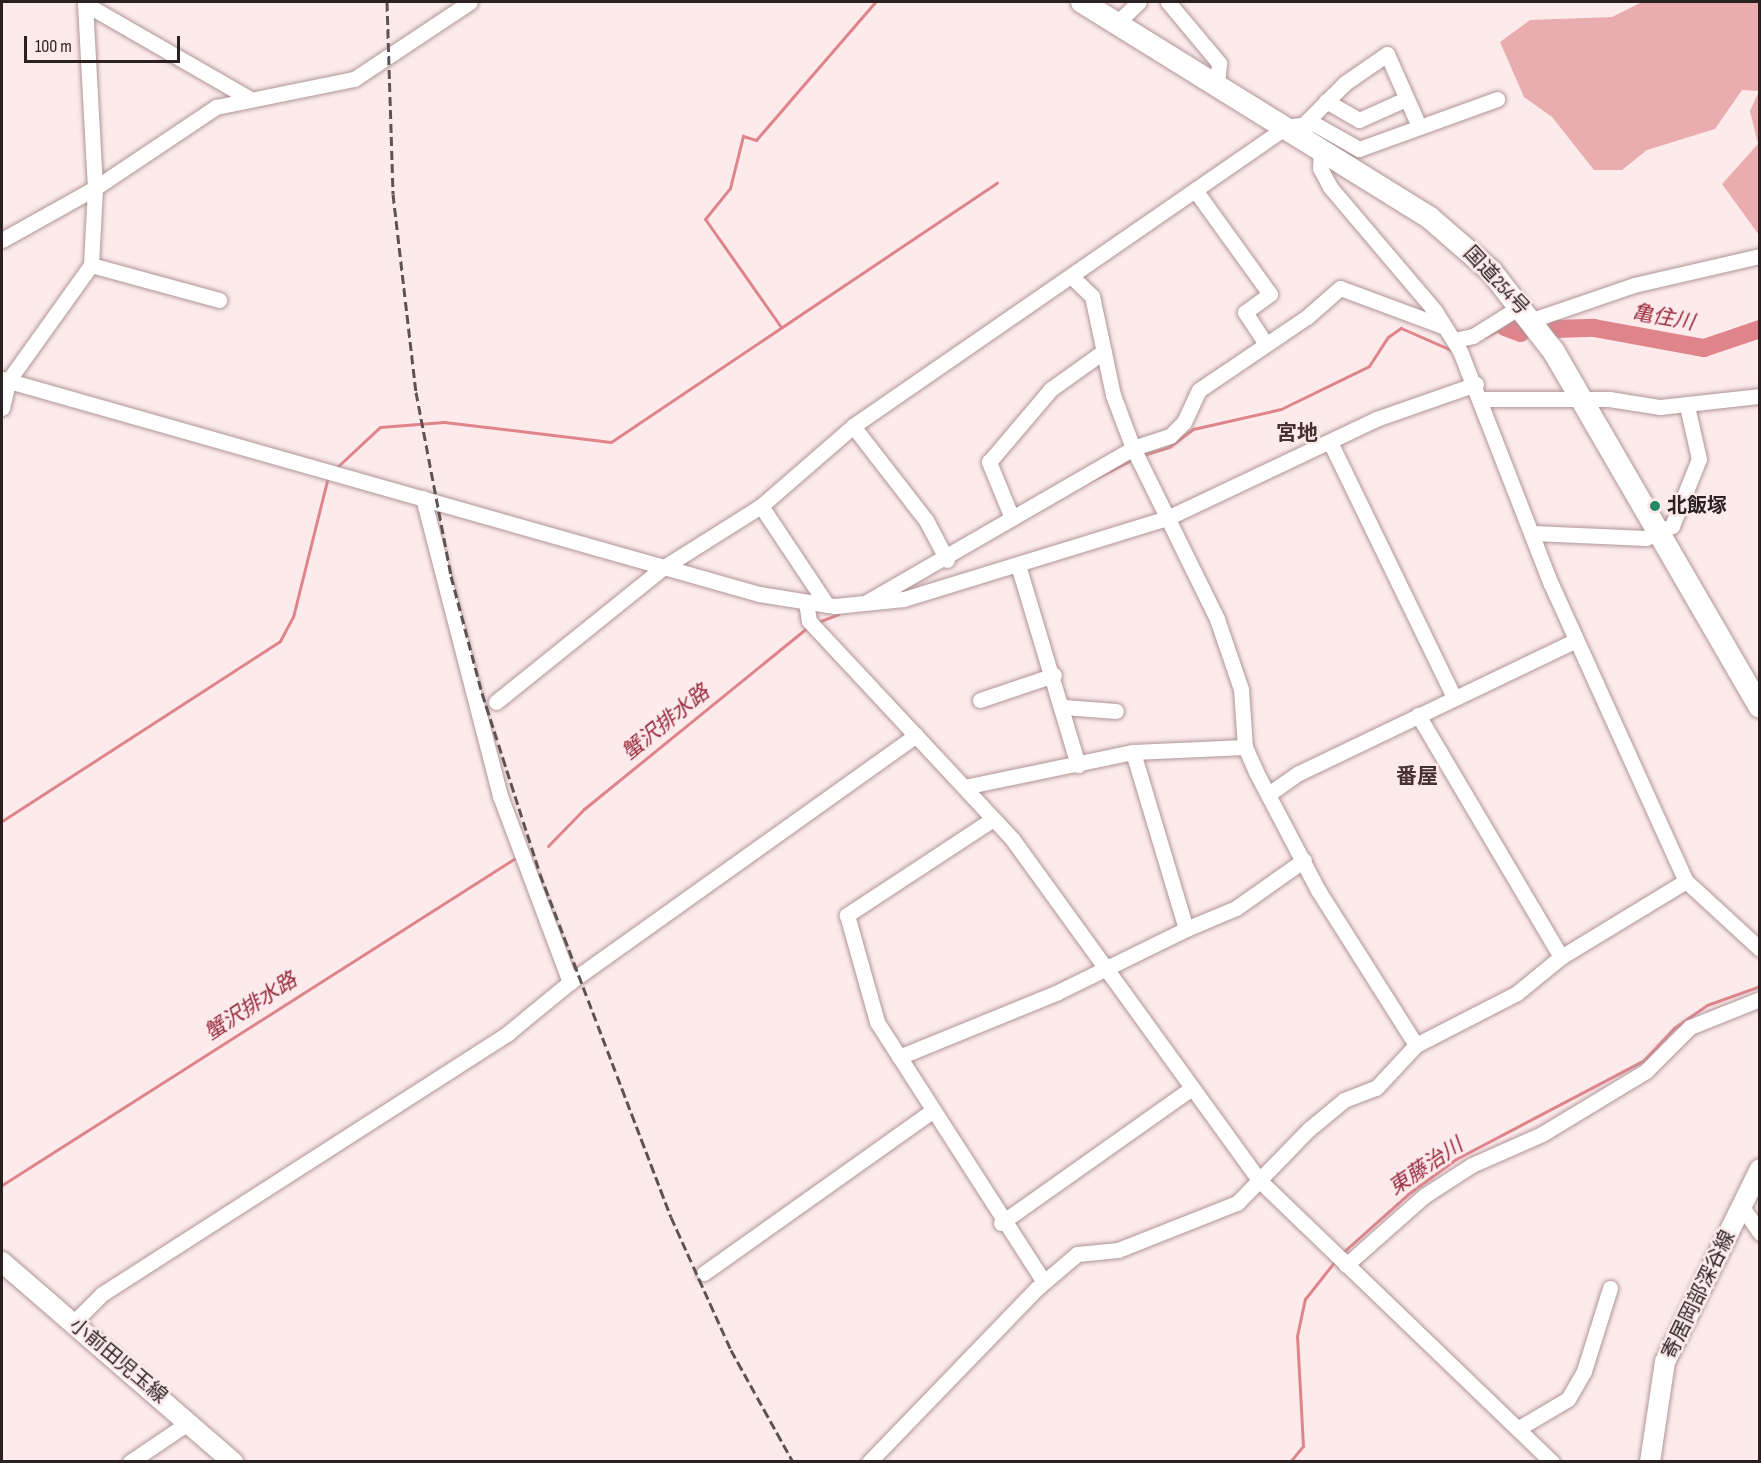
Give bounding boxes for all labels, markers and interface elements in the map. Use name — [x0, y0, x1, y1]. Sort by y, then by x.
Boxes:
scale bar — [27, 24, 183, 62]
text: 100 m — [35, 36, 72, 57]
street label: 国道254号 — [1458, 242, 1534, 320]
water label: 亀住川 — [1630, 300, 1696, 336]
district label: 宮地 — [1276, 421, 1318, 447]
place label: 北飯塚 — [1667, 494, 1727, 518]
marker: 北飯塚 — [1648, 499, 1662, 513]
water label: 蟹沢排水路 — [617, 680, 715, 766]
district label: 番屋 — [1396, 764, 1438, 790]
water label: 蟹沢排水路 — [200, 968, 302, 1046]
water label: 東藤治川 — [1384, 1133, 1468, 1201]
street label: 寄居岡部深谷線 — [1658, 1227, 1740, 1363]
street label: 小前田児玉線 — [64, 1313, 172, 1409]

